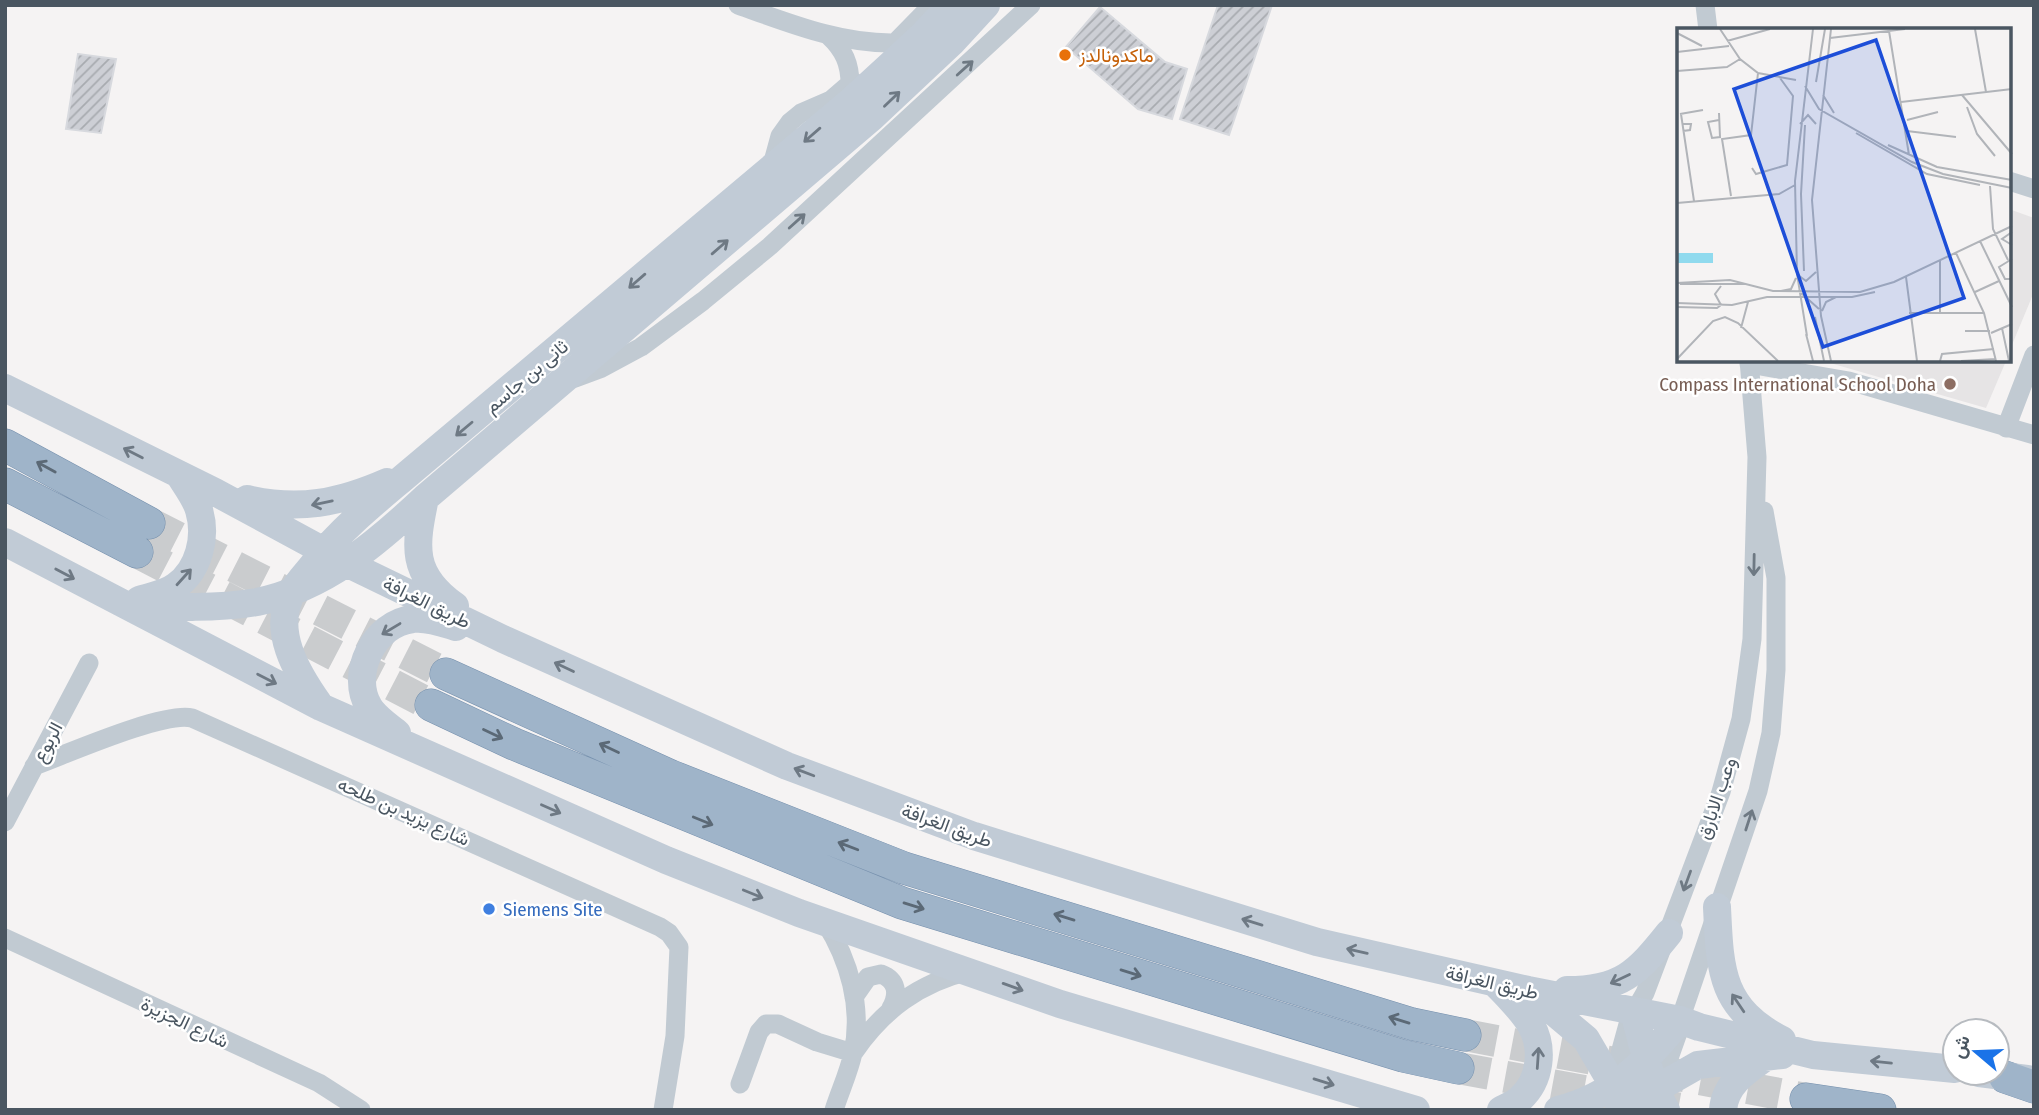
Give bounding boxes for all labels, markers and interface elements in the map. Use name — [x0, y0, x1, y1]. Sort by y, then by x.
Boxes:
inset map — [1677, 28, 2011, 362]
place label: ماكدونالدز — [1078, 44, 1154, 67]
marker: ماكدونالدز — [1057, 47, 1073, 63]
one-way arrow — [956, 60, 974, 76]
one-way arrow — [883, 90, 900, 107]
one-way arrow — [803, 127, 821, 143]
one-way arrow — [788, 213, 806, 229]
one-way arrow — [710, 239, 728, 255]
one-way arrow — [628, 273, 646, 289]
street label: ثانى بن جاسم — [480, 335, 573, 419]
place label: Compass International School Doha — [1659, 373, 1936, 396]
marker: Compass International School Doha — [1942, 376, 1958, 392]
one-way arrow — [455, 421, 473, 437]
one-way arrow — [123, 445, 144, 459]
one-way arrow — [36, 459, 57, 473]
one-way arrow — [311, 497, 334, 511]
one-way arrow — [1747, 553, 1761, 576]
one-way arrow — [55, 567, 75, 581]
one-way arrow — [176, 568, 192, 586]
street label: طريق الغرافة — [379, 571, 474, 633]
one-way arrow — [381, 623, 401, 637]
one-way arrow — [554, 660, 575, 673]
one-way arrow — [256, 673, 277, 686]
street label: الربوع — [27, 718, 68, 767]
one-way arrow — [482, 727, 503, 741]
one-way arrow — [599, 741, 621, 754]
street label: وعب الابارق — [1692, 754, 1741, 842]
one-way arrow — [794, 765, 816, 778]
street label: شارع يزيد بن طلحه — [334, 772, 473, 852]
street label: طريق الغرافة — [899, 799, 995, 852]
one-way arrow — [540, 803, 561, 816]
one-way arrow — [1743, 809, 1756, 831]
one-way arrow — [692, 815, 713, 828]
one-way arrow — [838, 838, 860, 851]
one-way arrow — [1680, 869, 1693, 891]
one-way arrow — [741, 889, 763, 902]
place label: Siemens Site — [503, 898, 603, 921]
marker: Siemens Site — [481, 901, 497, 917]
one-way arrow — [903, 901, 925, 914]
one-way arrow — [1054, 910, 1076, 922]
one-way arrow — [1241, 915, 1263, 928]
one-way arrow — [1346, 944, 1369, 958]
street label: طريق الغرافة — [1443, 961, 1541, 1004]
one-way arrow — [1120, 967, 1142, 980]
one-way arrow — [1610, 973, 1631, 986]
one-way arrow — [1001, 982, 1023, 994]
street label: شارع الجزيرة — [137, 992, 232, 1054]
one-way arrow — [1731, 994, 1745, 1014]
one-way arrow — [1388, 1012, 1410, 1025]
north arrow — [1941, 1017, 2011, 1087]
text: ش — [1946, 1032, 1975, 1061]
one-way arrow — [1532, 1047, 1545, 1070]
one-way arrow — [1870, 1055, 1893, 1068]
one-way arrow — [1313, 1077, 1335, 1090]

